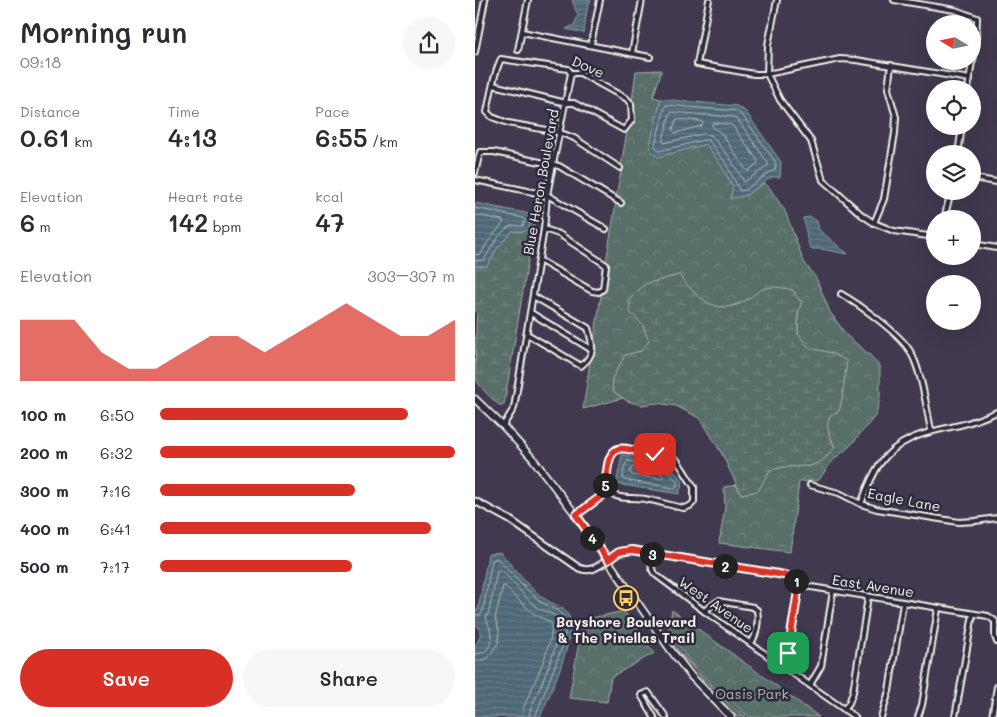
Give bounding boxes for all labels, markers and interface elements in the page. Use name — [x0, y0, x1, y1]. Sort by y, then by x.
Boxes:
text: Morning run — [20, 14, 187, 50]
north arrow — [926, 15, 981, 70]
map controls — [926, 15, 981, 330]
button: share — [403, 17, 455, 69]
text: 09:18 — [20, 51, 61, 72]
street label: Dove — [569, 51, 608, 82]
button: locate — [926, 80, 981, 135]
text: Distance — [20, 102, 80, 121]
text: Time — [168, 102, 200, 121]
text: Pace — [315, 102, 350, 121]
street label: Blue Heron Boulevard — [518, 107, 563, 256]
text: 0.61 — [20, 121, 70, 153]
text: 4:13 — [168, 121, 217, 153]
text: 6:55 — [315, 121, 368, 153]
text: km — [70, 132, 93, 151]
text: /km — [368, 132, 398, 151]
button: layers — [926, 145, 981, 200]
text: Elevation — [20, 187, 83, 206]
text: Heart rate — [168, 187, 243, 206]
text: kcal — [315, 187, 343, 206]
text: 6 — [20, 206, 35, 238]
text: 142 — [168, 206, 208, 238]
text: 47 — [315, 206, 345, 238]
button: + — [926, 210, 981, 265]
text: m — [35, 217, 51, 236]
text: bpm — [208, 217, 241, 236]
text: Elevation — [20, 265, 92, 286]
text: 303–307 m — [367, 265, 455, 286]
button: − — [926, 275, 981, 330]
text: 100 m — [20, 404, 66, 425]
text: 6:50 — [100, 404, 134, 425]
pin — [634, 433, 676, 475]
icon: check — [641, 440, 669, 468]
text: 200 m — [20, 442, 68, 463]
text: 6:32 — [100, 442, 133, 463]
pin: 5 — [593, 472, 617, 498]
text: 5 — [601, 476, 610, 495]
text: 300 m — [20, 480, 69, 501]
text: 7:16 — [100, 480, 131, 501]
street label: Eagle Lane — [866, 483, 942, 516]
text: 400 m — [20, 518, 69, 539]
text: 6:41 — [100, 518, 131, 539]
pin: 4 — [579, 526, 605, 550]
text: 4 — [588, 529, 597, 548]
pin: 3 — [639, 542, 665, 566]
text: 3 — [648, 545, 657, 564]
pin: 2 — [713, 554, 737, 578]
text: 500 m — [20, 556, 68, 577]
text: 7:17 — [100, 556, 130, 577]
text: 2 — [722, 557, 729, 576]
pin: 1 — [783, 568, 809, 594]
street label: East Avenue — [831, 570, 915, 601]
street label: West Avenue — [675, 572, 757, 637]
text: 1 — [793, 572, 800, 591]
bus stop icon: Bayshore Boulevard & The Pinellas Trail — [613, 585, 639, 611]
place label: Bayshore Boulevard & The Pinellas Trail — [556, 612, 696, 647]
pin — [767, 632, 809, 674]
icon: arrive — [774, 639, 802, 667]
button: Save — [20, 649, 233, 707]
button: Share — [243, 649, 455, 707]
park label: Oasis Park — [715, 684, 789, 703]

